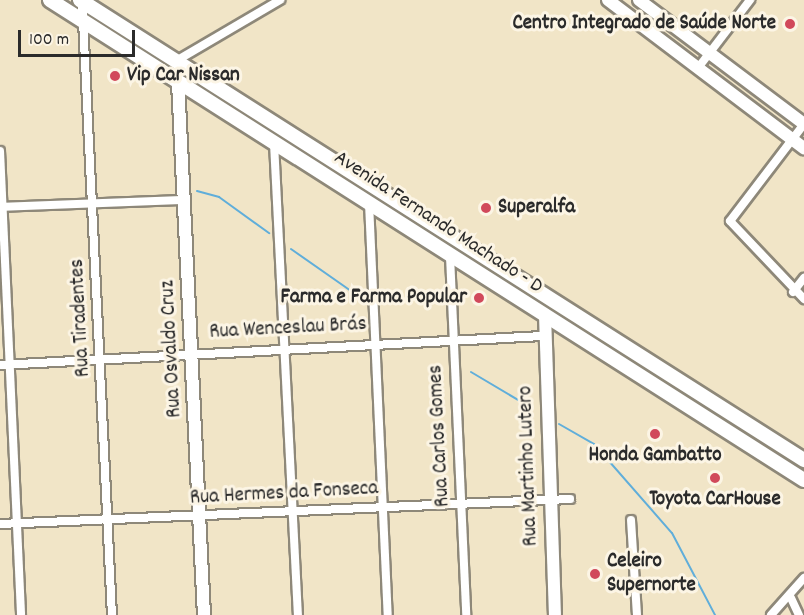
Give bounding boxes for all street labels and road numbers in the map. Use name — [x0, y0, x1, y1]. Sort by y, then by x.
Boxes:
street label: Avenida Fernando Machado - D — [329, 146, 547, 300]
street label: Rua Tiradentes — [65, 258, 97, 378]
street label: Rua Osvaldo Cruz — [156, 280, 188, 418]
street label: Rua Wenceslau Brás — [209, 312, 367, 346]
street label: Rua Carlos Gomes — [424, 364, 456, 508]
street label: Rua Martinho Lutero — [514, 385, 544, 547]
street label: Rua Hermes da Fonseca — [189, 476, 379, 512]

